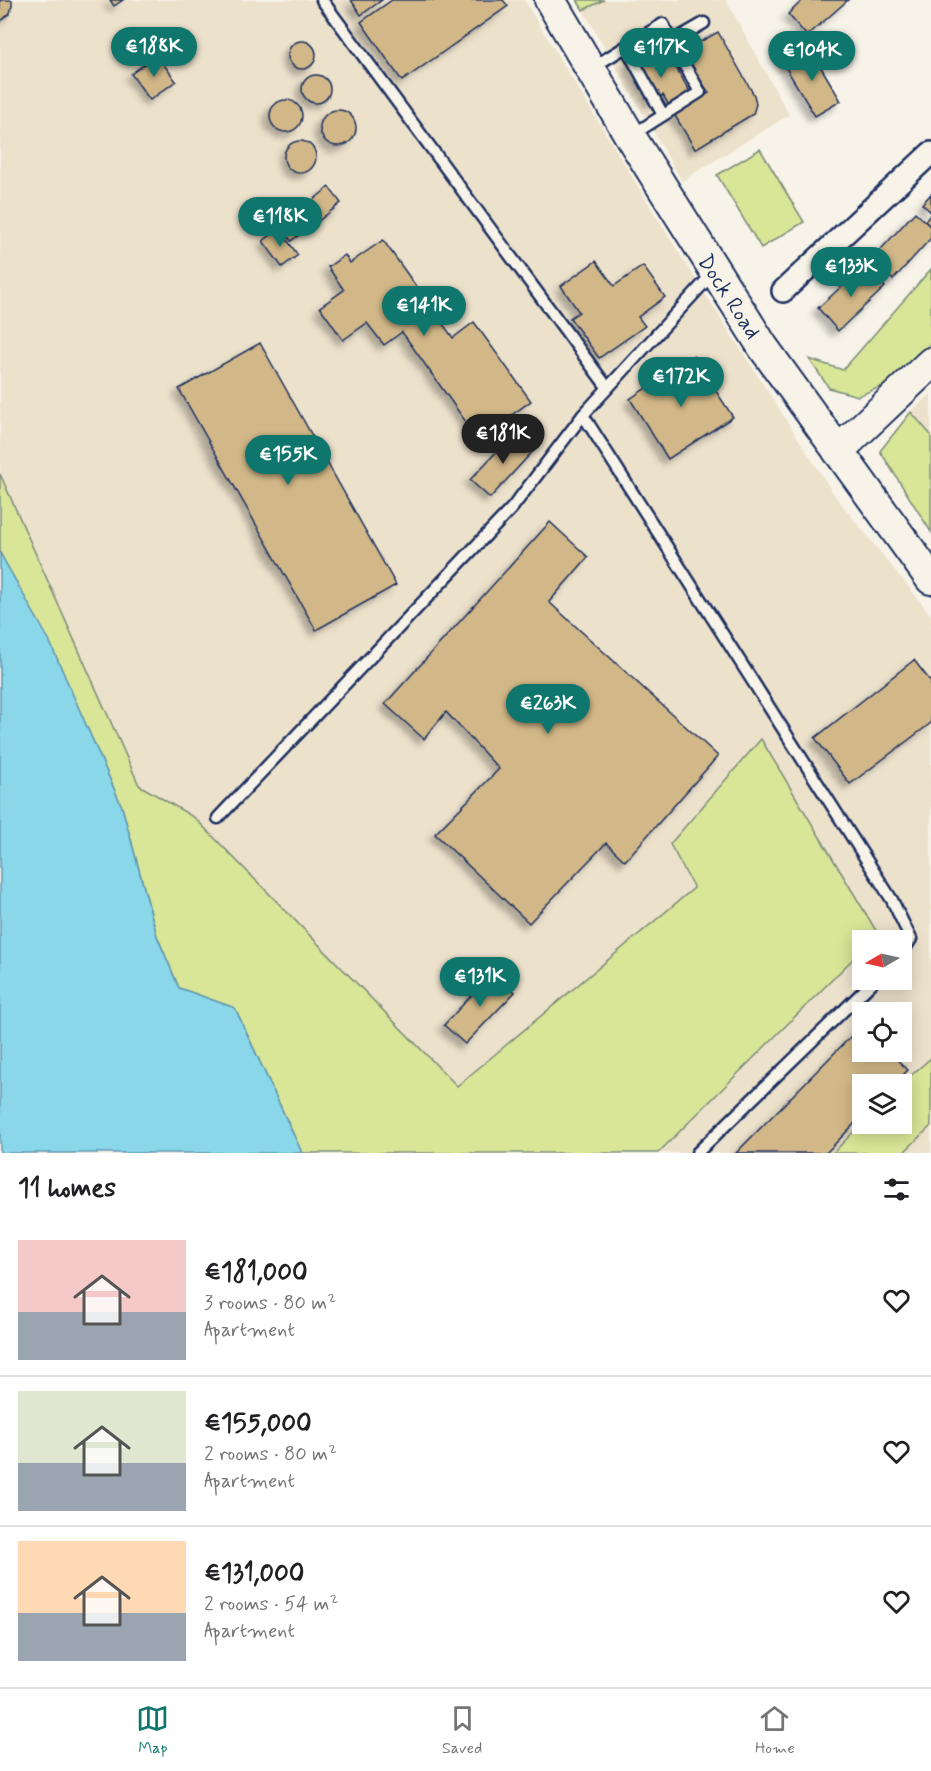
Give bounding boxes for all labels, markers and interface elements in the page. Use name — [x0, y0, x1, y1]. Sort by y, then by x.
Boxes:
pin: €188K — [112, 27, 196, 78]
pin: €117K — [619, 28, 703, 79]
pin: €104K — [770, 31, 854, 82]
text: €188K — [125, 33, 183, 60]
text: €117K — [633, 34, 689, 61]
text: €104K — [782, 37, 842, 64]
pin: €118K — [238, 197, 322, 248]
text: €118K — [252, 203, 308, 230]
pin: €133K — [809, 247, 893, 298]
street label: Dock Road — [691, 249, 766, 345]
text: €133K — [825, 253, 877, 280]
pin: €141K — [382, 286, 466, 337]
text: €141K — [396, 292, 452, 319]
pin: €172K — [639, 357, 723, 408]
text: €172K — [652, 363, 710, 390]
pin: €181K — [461, 414, 545, 465]
text: €181K — [476, 420, 530, 447]
pin: €155K — [246, 435, 330, 486]
text: €155K — [259, 441, 317, 468]
pin: €263K — [506, 684, 590, 735]
text: €263K — [520, 690, 576, 717]
north arrow — [852, 930, 912, 990]
map controls — [852, 930, 912, 1134]
pin: €131K — [438, 957, 522, 1008]
text: €131K — [454, 963, 506, 990]
button: locate — [852, 1002, 912, 1062]
button: layers — [852, 1074, 912, 1134]
text: 11 homes — [18, 1172, 116, 1206]
icon: filters — [880, 1173, 913, 1206]
text: €181,000 — [204, 1256, 308, 1290]
icon: home — [66, 1264, 138, 1336]
icon: heart — [880, 1284, 913, 1317]
text: 3 rooms · 80 m² — [204, 1290, 336, 1317]
text: Apartment — [204, 1317, 295, 1344]
text: €155,000 — [204, 1407, 312, 1441]
icon: home — [66, 1415, 138, 1487]
icon: heart — [880, 1435, 913, 1468]
text: 2 rooms · 80 m² — [204, 1441, 337, 1468]
text: Apartment — [204, 1468, 295, 1495]
text: €131,000 — [204, 1557, 304, 1591]
icon: home — [66, 1565, 138, 1637]
icon: heart — [880, 1585, 913, 1618]
text: 2 rooms · 54 m² — [204, 1591, 338, 1618]
text: Apartment — [204, 1618, 295, 1645]
tab: Map — [136, 1702, 169, 1759]
tab: Saved — [442, 1702, 482, 1759]
tab: Home — [755, 1702, 795, 1759]

